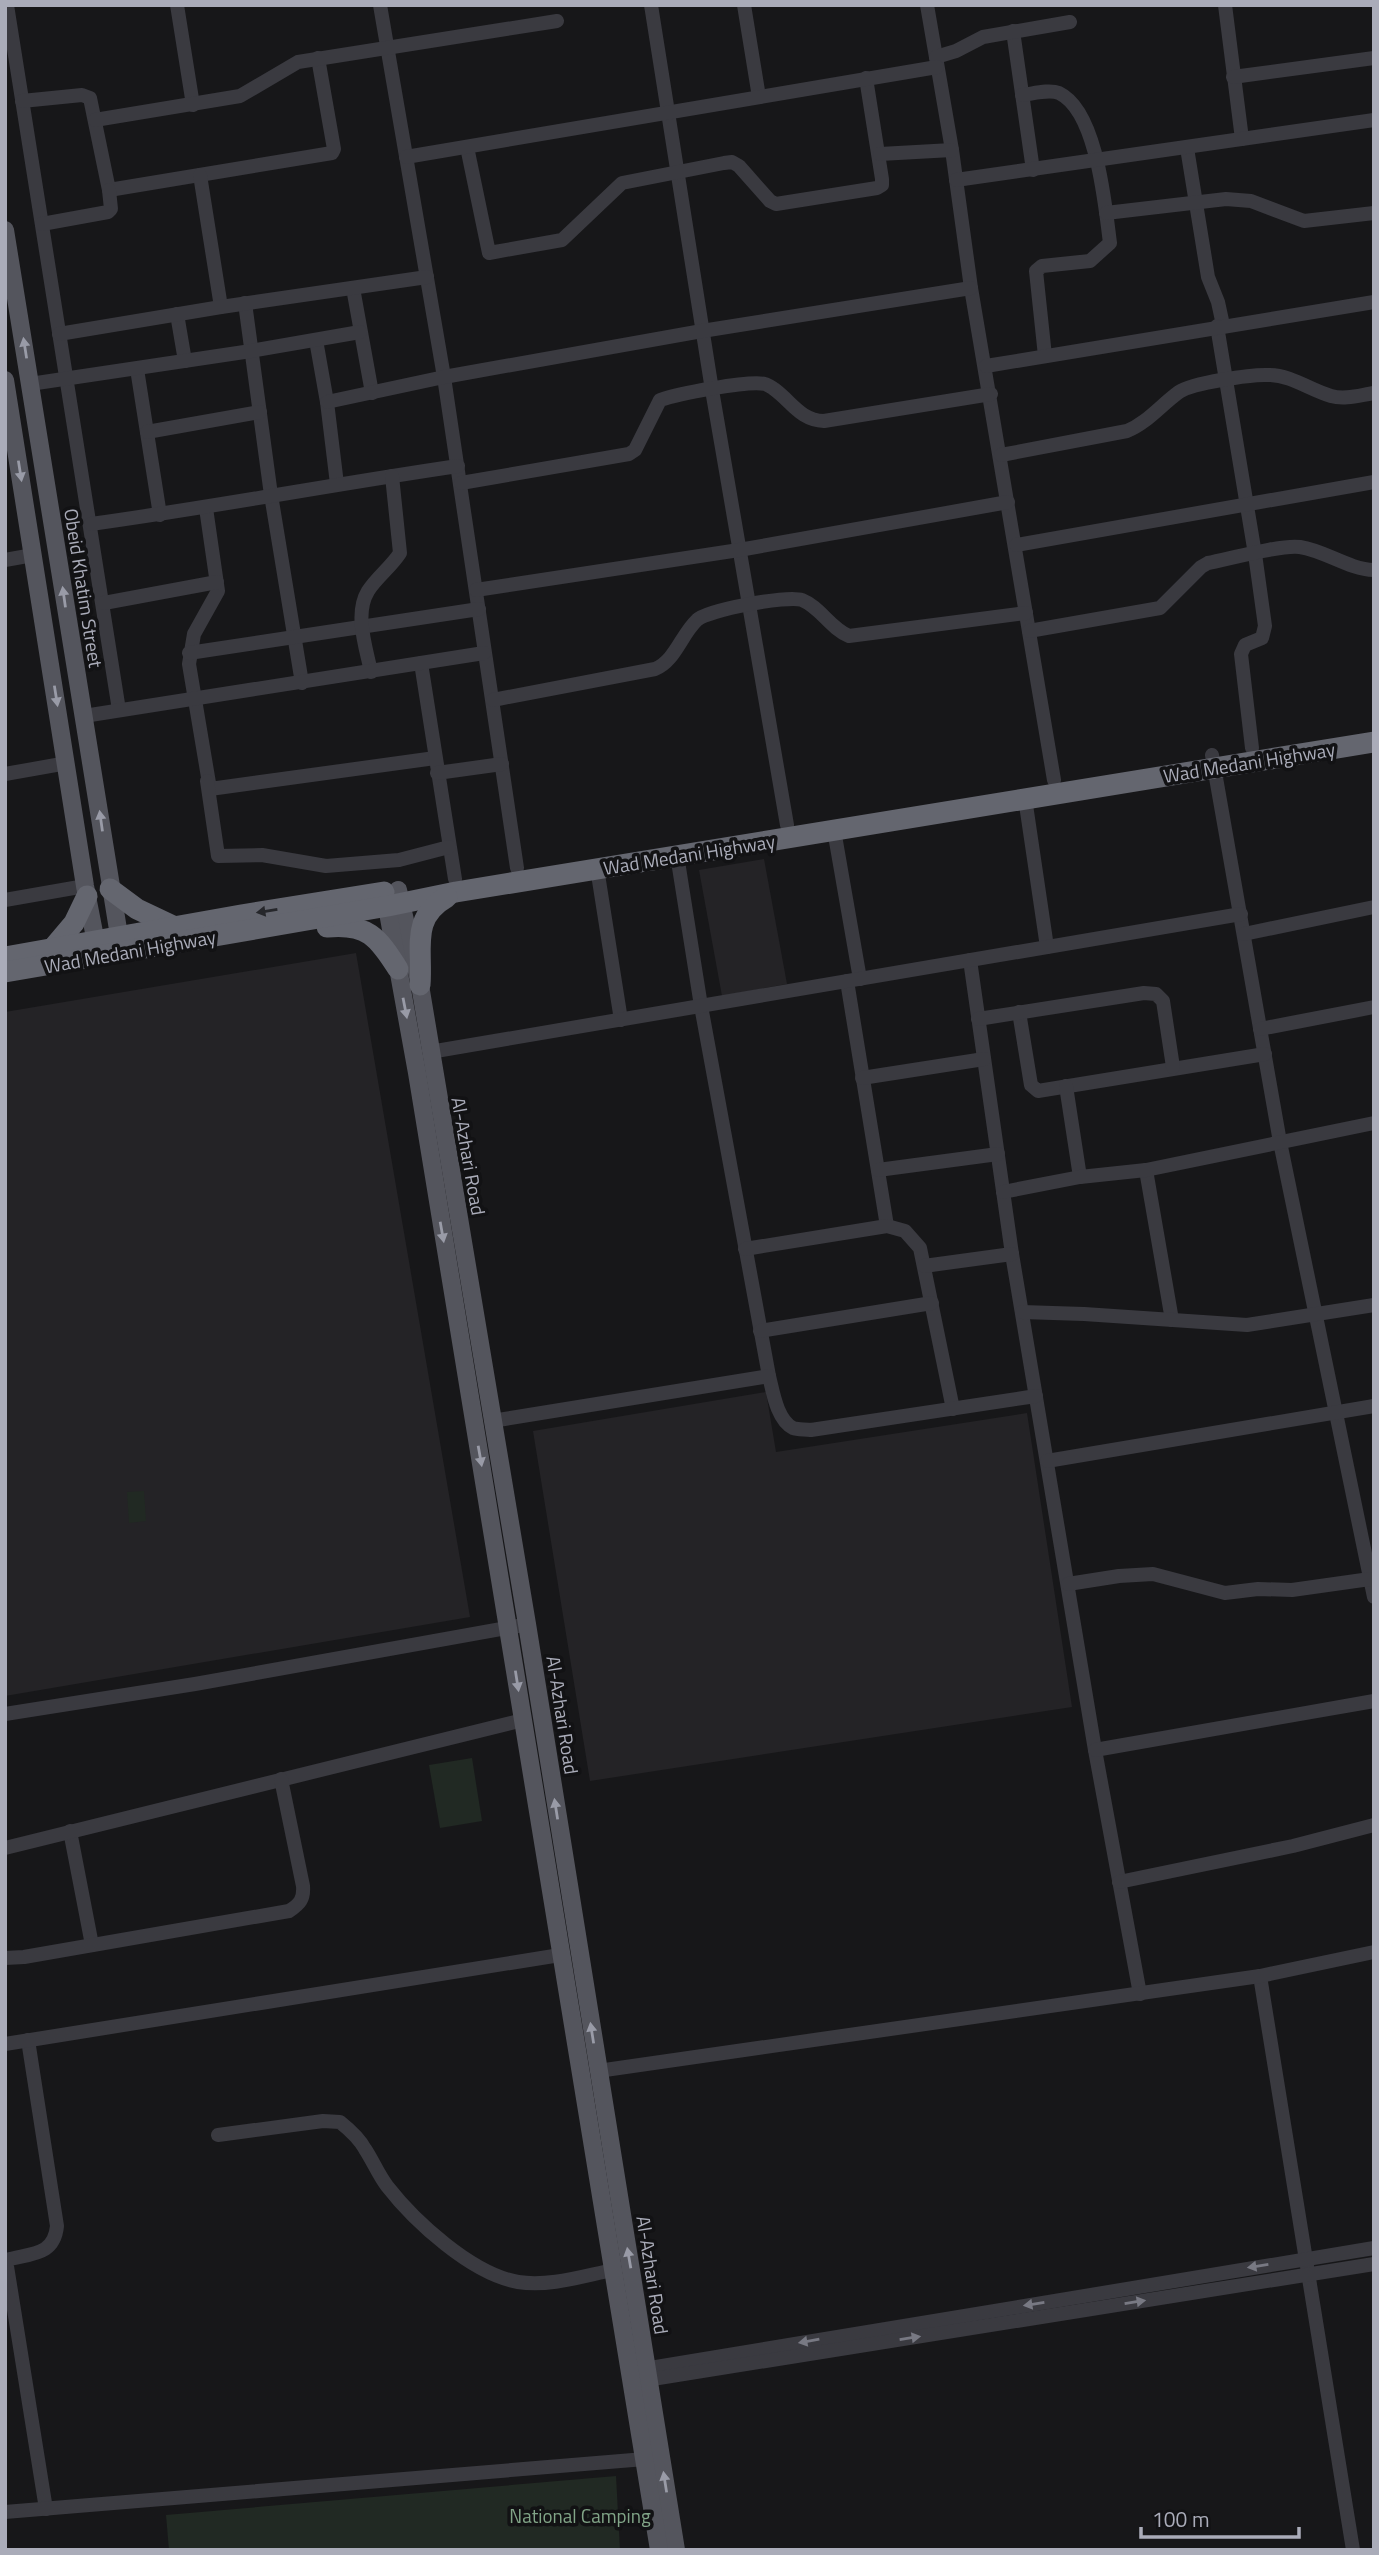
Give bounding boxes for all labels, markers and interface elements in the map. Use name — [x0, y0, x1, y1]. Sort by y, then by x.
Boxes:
one-way arrow — [19, 337, 30, 359]
one-way arrow — [15, 461, 26, 483]
street label: Obeid Khatim Street — [57, 506, 111, 670]
one-way arrow — [58, 585, 69, 607]
one-way arrow — [51, 685, 62, 707]
street label: Wad Medani Highway — [1161, 734, 1337, 790]
one-way arrow — [95, 810, 106, 832]
street label: Wad Medani Highway — [601, 826, 777, 882]
one-way arrow — [256, 905, 278, 916]
street label: Wad Medani Highway — [42, 922, 218, 980]
one-way arrow — [400, 997, 411, 1019]
street label: Al-Azhari Road — [444, 1095, 494, 1217]
one-way arrow — [437, 1221, 448, 1243]
one-way arrow — [475, 1446, 486, 1468]
street label: Al-Azhari Road — [539, 1654, 587, 1776]
one-way arrow — [512, 1670, 523, 1692]
one-way arrow — [551, 1797, 562, 1819]
one-way arrow — [586, 2022, 597, 2044]
street label: Al-Azhari Road — [629, 2214, 677, 2336]
one-way arrow — [623, 2247, 634, 2269]
one-way arrow — [1247, 2261, 1269, 2272]
one-way arrow — [1124, 2296, 1146, 2307]
one-way arrow — [1022, 2299, 1044, 2310]
one-way arrow — [899, 2332, 921, 2343]
one-way arrow — [798, 2336, 820, 2347]
one-way arrow — [659, 2471, 670, 2493]
scale bar — [1141, 2496, 1298, 2540]
park label: National Camping — [509, 2501, 651, 2530]
text: 100 m — [1152, 2503, 1209, 2535]

